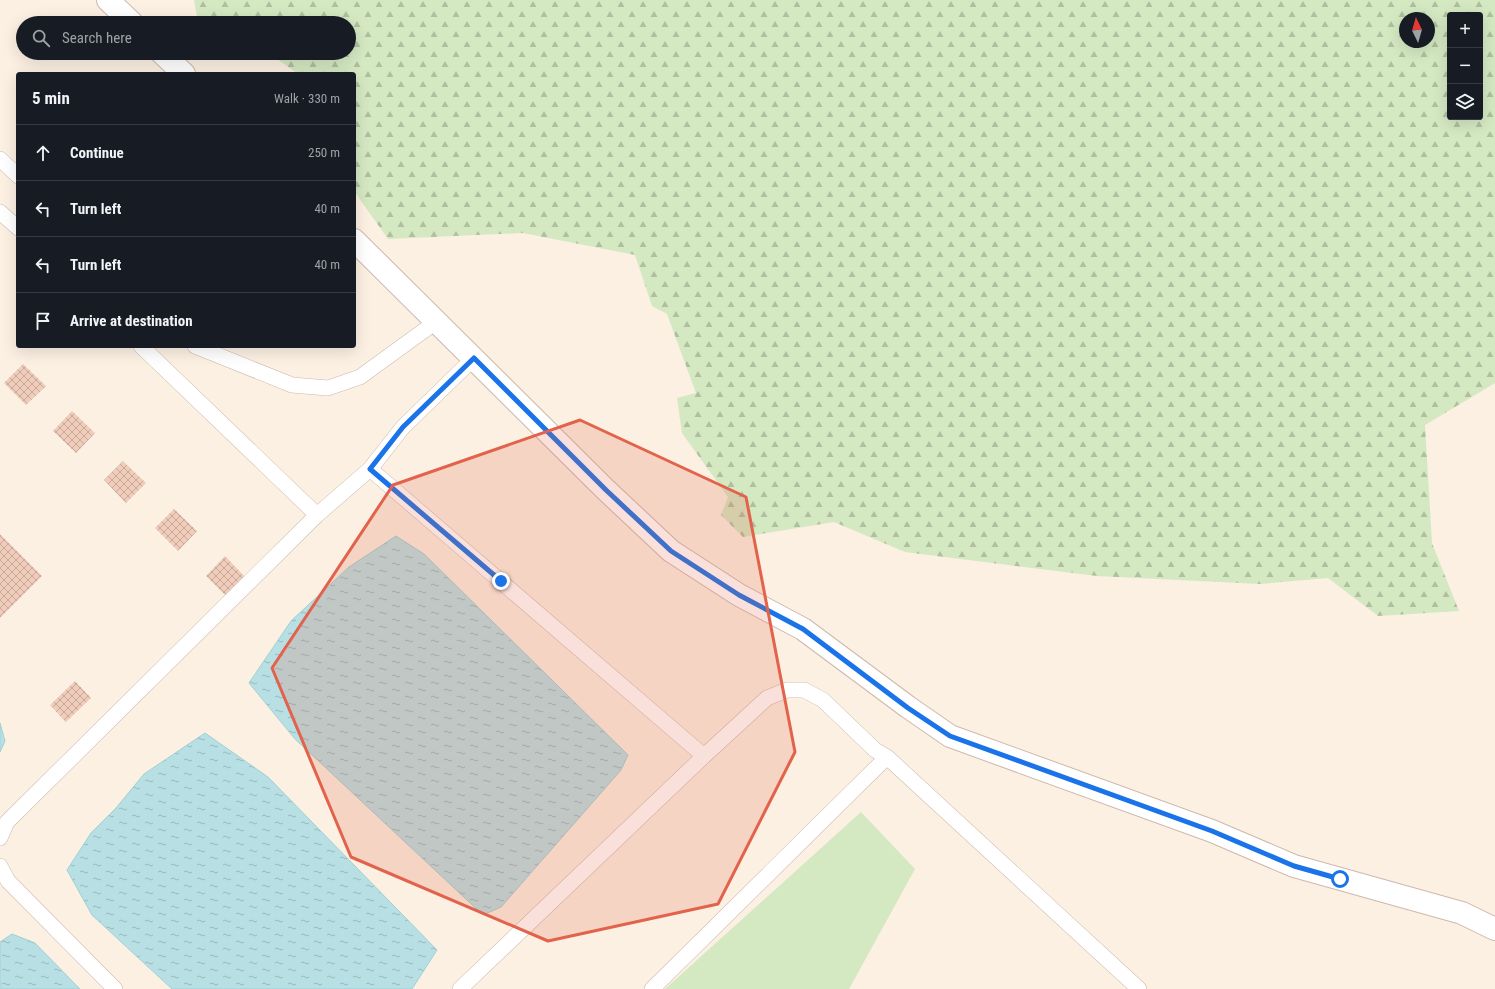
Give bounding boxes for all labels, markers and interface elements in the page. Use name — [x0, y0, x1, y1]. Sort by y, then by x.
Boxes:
north arrow — [1399, 12, 1435, 48]
map controls — [1447, 12, 1483, 120]
button: + — [1447, 12, 1483, 48]
search box — [16, 16, 356, 60]
icon: search — [30, 27, 52, 49]
text: Search here — [62, 29, 132, 47]
button: − — [1447, 48, 1483, 84]
button: layers — [1447, 84, 1483, 120]
text: 5 min — [32, 88, 70, 108]
text: Walk · 330 m — [274, 91, 340, 106]
icon: ahead — [32, 142, 54, 164]
text: Continue — [70, 144, 124, 162]
text: 250 m — [308, 145, 340, 160]
icon: left — [32, 198, 54, 220]
text: Turn left — [70, 200, 121, 218]
text: 40 m — [314, 201, 340, 216]
icon: left — [32, 254, 54, 276]
text: Turn left — [70, 256, 121, 274]
text: 40 m — [314, 257, 340, 272]
icon: arrive — [32, 310, 54, 332]
text: Arrive at destination — [70, 312, 193, 330]
route end — [492, 572, 510, 590]
route start — [1331, 870, 1349, 888]

